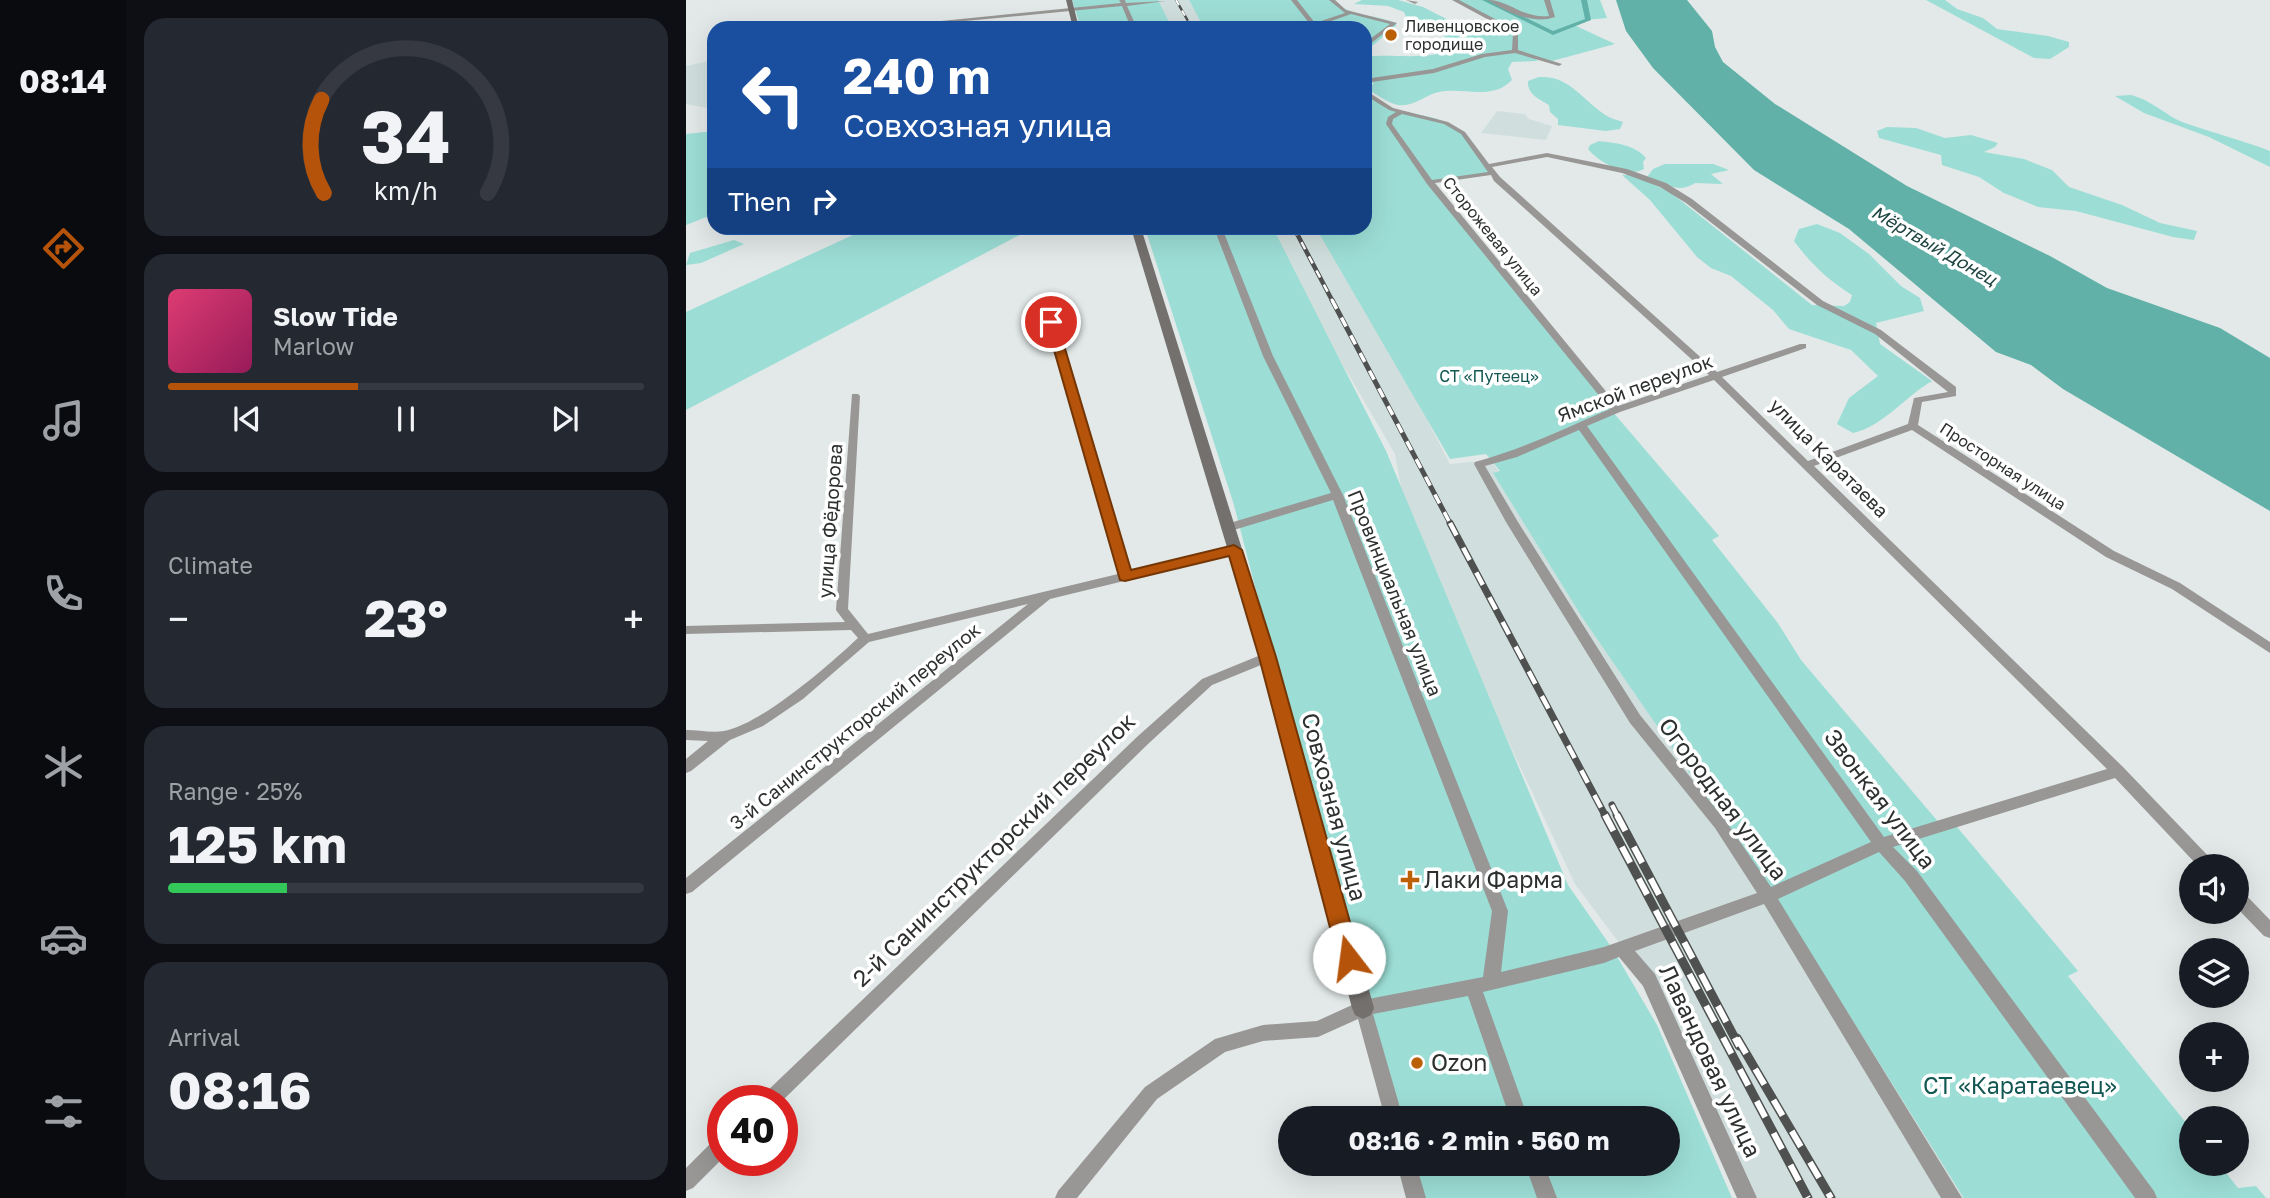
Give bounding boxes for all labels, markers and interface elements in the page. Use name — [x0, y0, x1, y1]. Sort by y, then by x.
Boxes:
place label: Ливенцовское городище — [1405, 16, 1519, 54]
marker: Ливенцовское городище — [1383, 27, 1399, 43]
text: 240 m — [843, 46, 991, 105]
icon: left — [728, 49, 819, 140]
text: 08:14 — [19, 62, 107, 100]
text: 34 — [361, 92, 451, 179]
text: Совхозная улица — [843, 106, 1112, 144]
street label: Сторожевая улица — [1439, 173, 1547, 299]
text: km/h — [374, 175, 438, 206]
icon: right — [805, 182, 843, 220]
text: Then — [728, 186, 791, 217]
water label: Мёртвый Донец — [1868, 200, 2002, 290]
icon: directions — [39, 224, 88, 273]
pin — [1021, 292, 1081, 352]
text: Slow Tide — [273, 301, 398, 332]
icon: arrive — [1032, 303, 1070, 341]
text: Marlow — [273, 332, 354, 360]
street label: Ямской переулок — [1554, 349, 1716, 426]
park label: СТ «Путеец» — [1439, 366, 1539, 386]
street label: улица Каратаева — [1765, 393, 1894, 522]
icon: music — [39, 396, 88, 445]
icon: previous — [228, 400, 266, 438]
icon: pause — [387, 400, 425, 438]
icon: next — [546, 400, 584, 438]
street label: Просторная улица — [1936, 418, 2070, 514]
street label: улица Фёдорова — [813, 443, 846, 599]
street label: Провинциальная улица — [1344, 487, 1447, 699]
text: Climate — [168, 551, 253, 579]
icon: phone — [39, 569, 88, 618]
text: 23° — [364, 586, 448, 648]
text: − — [168, 596, 189, 641]
text: + — [623, 596, 644, 641]
street label: 3-й Санинструкторский переулок — [725, 617, 985, 834]
street label: 2-й Санинструкторский переулок — [846, 707, 1140, 992]
street label: Совхозная улица — [1296, 710, 1374, 904]
street label: Огородная улица — [1654, 712, 1794, 885]
street label: Звонкая улица — [1819, 723, 1942, 874]
icon: climate — [39, 742, 88, 791]
text: Range · 25% — [168, 777, 302, 805]
text: 125 km — [168, 812, 347, 874]
map controls — [2179, 854, 2249, 1176]
button: sound — [2179, 854, 2249, 924]
place label: Лаки Фарма — [1424, 865, 1563, 893]
marker: Лаки Фарма — [1402, 872, 1418, 888]
icon: car — [39, 914, 88, 963]
position arrow — [1312, 921, 1386, 995]
button: layers — [2179, 938, 2249, 1008]
street label: Лавандовая улица — [1654, 960, 1768, 1161]
button: + — [2179, 1022, 2249, 1092]
text: Arrival — [168, 1023, 240, 1051]
place label: Ozon — [1431, 1048, 1487, 1076]
marker: Ozon — [1409, 1055, 1425, 1071]
text: 08:16 — [168, 1058, 312, 1120]
park label: СТ «Каратаевец» — [1923, 1071, 2117, 1099]
speed limit sign: 40 — [707, 1085, 798, 1176]
icon: filters — [39, 1087, 88, 1136]
button: − — [2179, 1106, 2249, 1176]
text: 08:16 · 2 min · 560 m — [1349, 1125, 1609, 1156]

